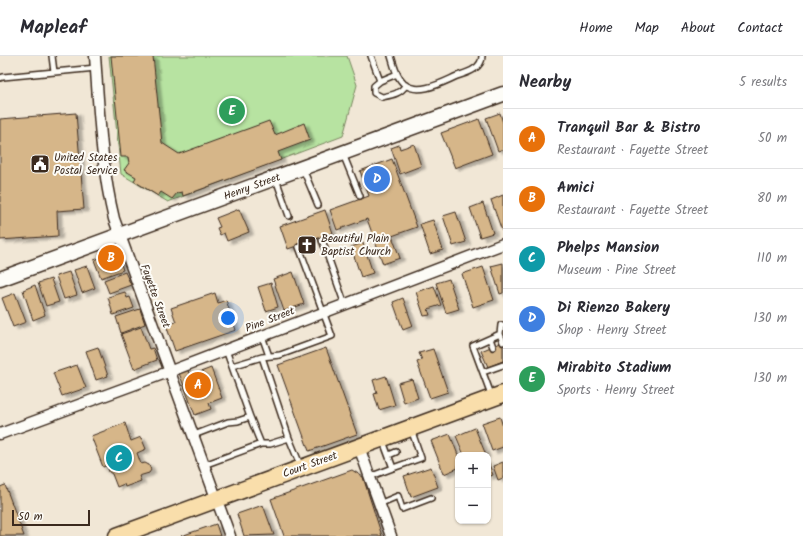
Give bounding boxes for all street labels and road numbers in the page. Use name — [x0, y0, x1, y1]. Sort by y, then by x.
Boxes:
street label: Henry Street — [221, 168, 284, 206]
street label: Fayette Street — [135, 262, 175, 331]
street label: Pine Street — [243, 302, 298, 338]
street label: Court Street — [280, 447, 341, 483]

